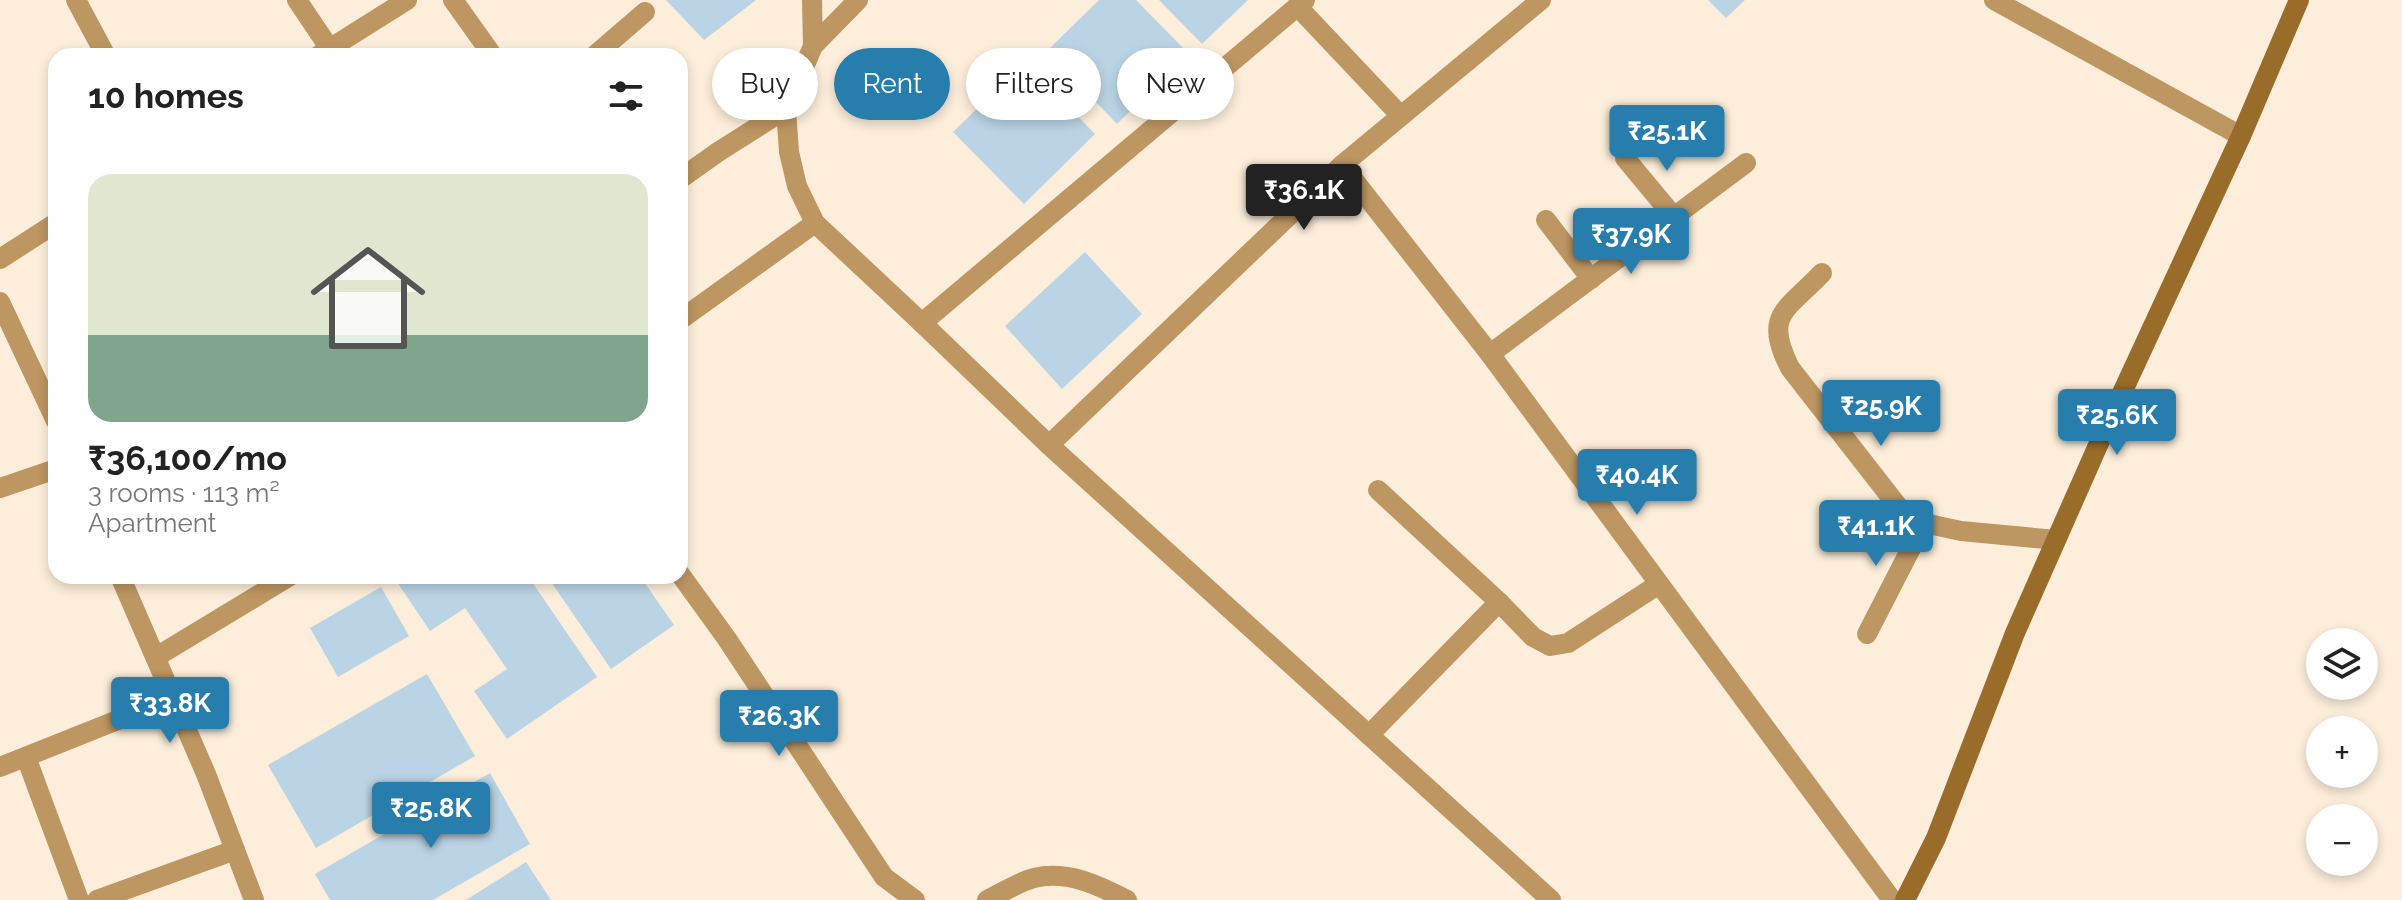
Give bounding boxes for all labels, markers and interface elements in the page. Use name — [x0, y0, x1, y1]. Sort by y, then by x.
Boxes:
chip: Buy — [712, 48, 818, 120]
chip: Rent — [834, 48, 950, 120]
chip: Filters — [966, 48, 1101, 120]
chip: New — [1117, 48, 1234, 120]
icon: filters — [604, 74, 648, 118]
text: 10 homes — [88, 76, 244, 116]
pin: ₹25.1K — [1602, 105, 1732, 173]
text: ₹25.1K — [1627, 116, 1707, 146]
pin: ₹36.1K — [1239, 164, 1369, 232]
text: ₹36.1K — [1264, 175, 1344, 205]
pin: ₹37.9K — [1566, 208, 1696, 276]
text: ₹37.9K — [1591, 219, 1671, 249]
icon: home — [296, 226, 440, 370]
pin: ₹25.9K — [1816, 380, 1946, 448]
pin: ₹25.6K — [2052, 389, 2182, 457]
text: ₹25.9K — [1840, 391, 1922, 421]
text: ₹25.6K — [2076, 400, 2158, 430]
text: ₹36,100/mo — [88, 438, 287, 478]
pin: ₹40.4K — [1572, 449, 1702, 517]
text: ₹40.4K — [1596, 460, 1678, 490]
text: 3 rooms · 113 m² — [88, 478, 280, 508]
pin: ₹41.1K — [1811, 500, 1941, 568]
text: Apartment — [88, 508, 217, 538]
text: ₹41.1K — [1837, 511, 1915, 541]
map controls — [2306, 628, 2378, 876]
button: layers — [2306, 628, 2378, 700]
pin: ₹33.8K — [105, 677, 235, 745]
text: ₹33.8K — [129, 688, 211, 718]
pin: ₹26.3K — [714, 690, 844, 758]
text: ₹26.3K — [738, 701, 820, 731]
button: + — [2306, 716, 2378, 788]
pin: ₹25.8K — [366, 782, 496, 850]
text: ₹25.8K — [390, 793, 472, 823]
button: − — [2306, 804, 2378, 876]

